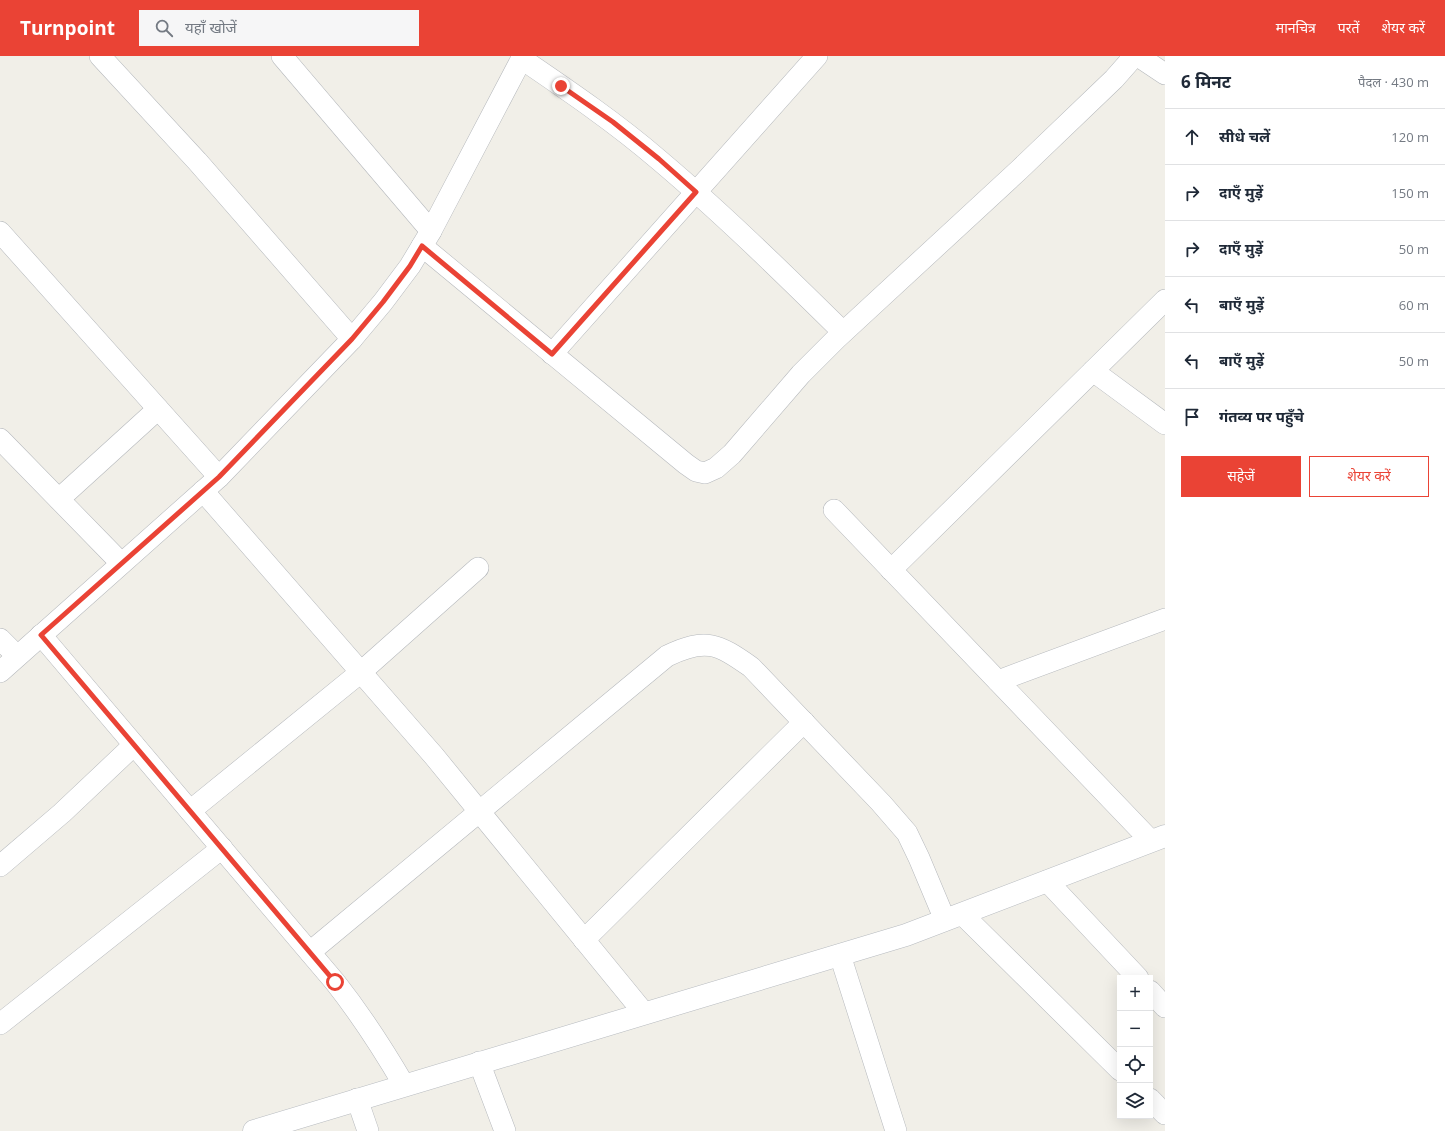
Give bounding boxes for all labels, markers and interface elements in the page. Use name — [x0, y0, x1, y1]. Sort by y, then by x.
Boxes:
search box — [139, 10, 419, 46]
text: Turnpoint — [20, 15, 115, 41]
icon: search — [153, 17, 175, 39]
text: यहाँ खोजें — [185, 17, 237, 37]
text: मानचित्र — [1276, 18, 1316, 37]
text: परतें — [1338, 18, 1360, 37]
text: शेयर करें — [1382, 18, 1425, 37]
text: 6 मिनट — [1181, 70, 1231, 93]
text: पैदल · 430 m — [1358, 73, 1429, 91]
route end — [552, 77, 570, 95]
icon: ahead — [1181, 126, 1203, 148]
text: सीधे चलें — [1219, 126, 1270, 146]
text: 120 m — [1391, 128, 1429, 146]
icon: right — [1181, 182, 1203, 204]
text: दाएँ मुड़ें — [1219, 182, 1263, 202]
text: 150 m — [1391, 184, 1429, 202]
icon: right — [1181, 238, 1203, 260]
text: दाएँ मुड़ें — [1219, 238, 1263, 258]
text: 50 m — [1399, 240, 1429, 258]
icon: left — [1181, 294, 1203, 316]
text: बाएँ मुड़ें — [1219, 294, 1264, 314]
text: 60 m — [1399, 296, 1429, 314]
icon: left — [1181, 350, 1203, 372]
text: बाएँ मुड़ें — [1219, 350, 1264, 370]
text: 50 m — [1399, 352, 1429, 370]
icon: arrive — [1181, 406, 1203, 428]
text: गंतव्य पर पहुँचे — [1219, 406, 1304, 426]
button: सहेजें — [1181, 456, 1301, 497]
button: शेयर करें — [1309, 456, 1429, 497]
route start — [326, 973, 344, 991]
map controls — [1117, 975, 1153, 1119]
button: + — [1117, 975, 1153, 1011]
button: − — [1117, 1011, 1153, 1047]
button: locate — [1117, 1047, 1153, 1083]
button: layers — [1117, 1083, 1153, 1119]

